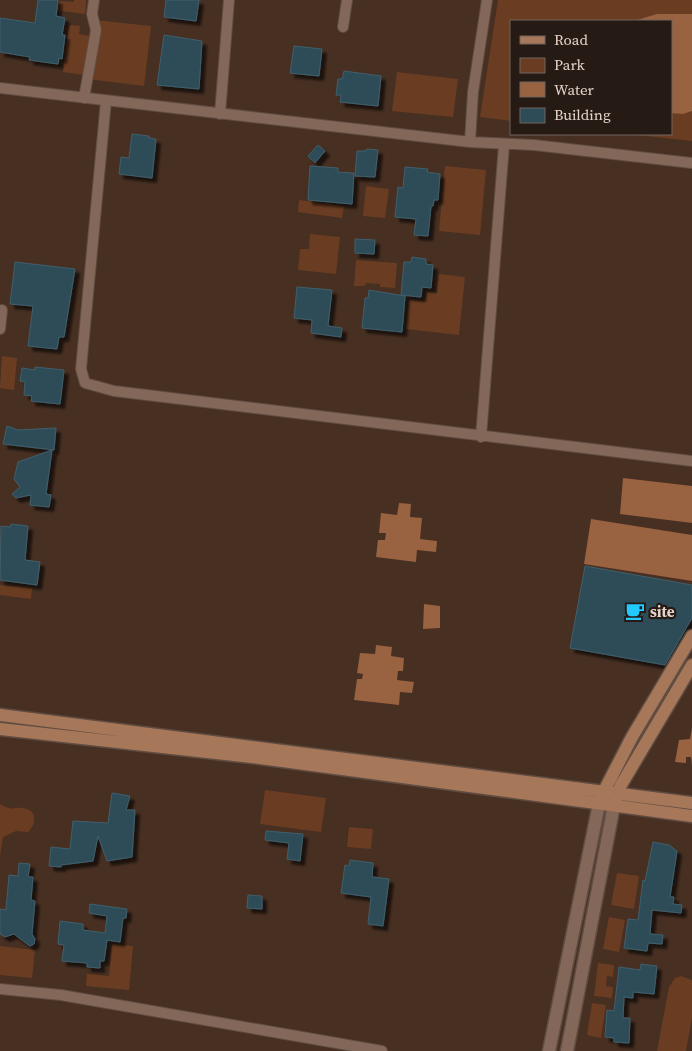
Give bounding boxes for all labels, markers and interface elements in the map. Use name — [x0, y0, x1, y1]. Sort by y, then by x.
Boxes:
legend — [510, 20, 672, 135]
text: Road — [554, 29, 588, 50]
text: Park — [554, 54, 586, 75]
text: Water — [554, 79, 595, 100]
text: Building — [554, 104, 611, 125]
cafe icon: site — [624, 600, 646, 622]
place label: site — [650, 601, 675, 622]

